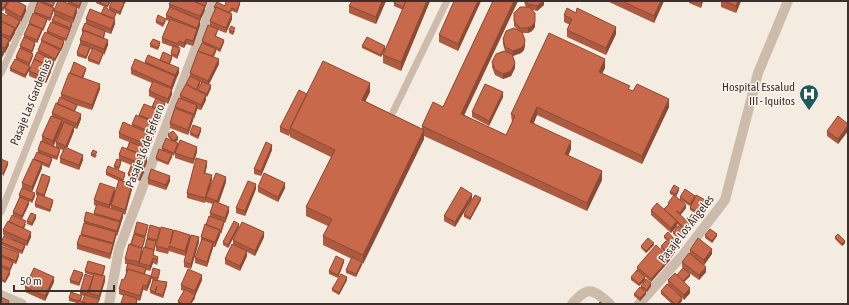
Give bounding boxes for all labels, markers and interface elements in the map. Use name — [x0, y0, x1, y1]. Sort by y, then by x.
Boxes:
street label: Pasaje Las Gardenias — [7, 57, 55, 147]
place label: Hospital Essalud III - Iquitos — [722, 80, 795, 108]
hospital icon: Hospital Essalud III - Iquitos — [798, 83, 820, 111]
street label: Pasaje 16 de Fefrero — [123, 102, 167, 190]
street label: Pasaje Los Ángeles — [655, 192, 717, 266]
scale bar — [14, 267, 114, 293]
text: 50 m — [20, 274, 42, 288]

